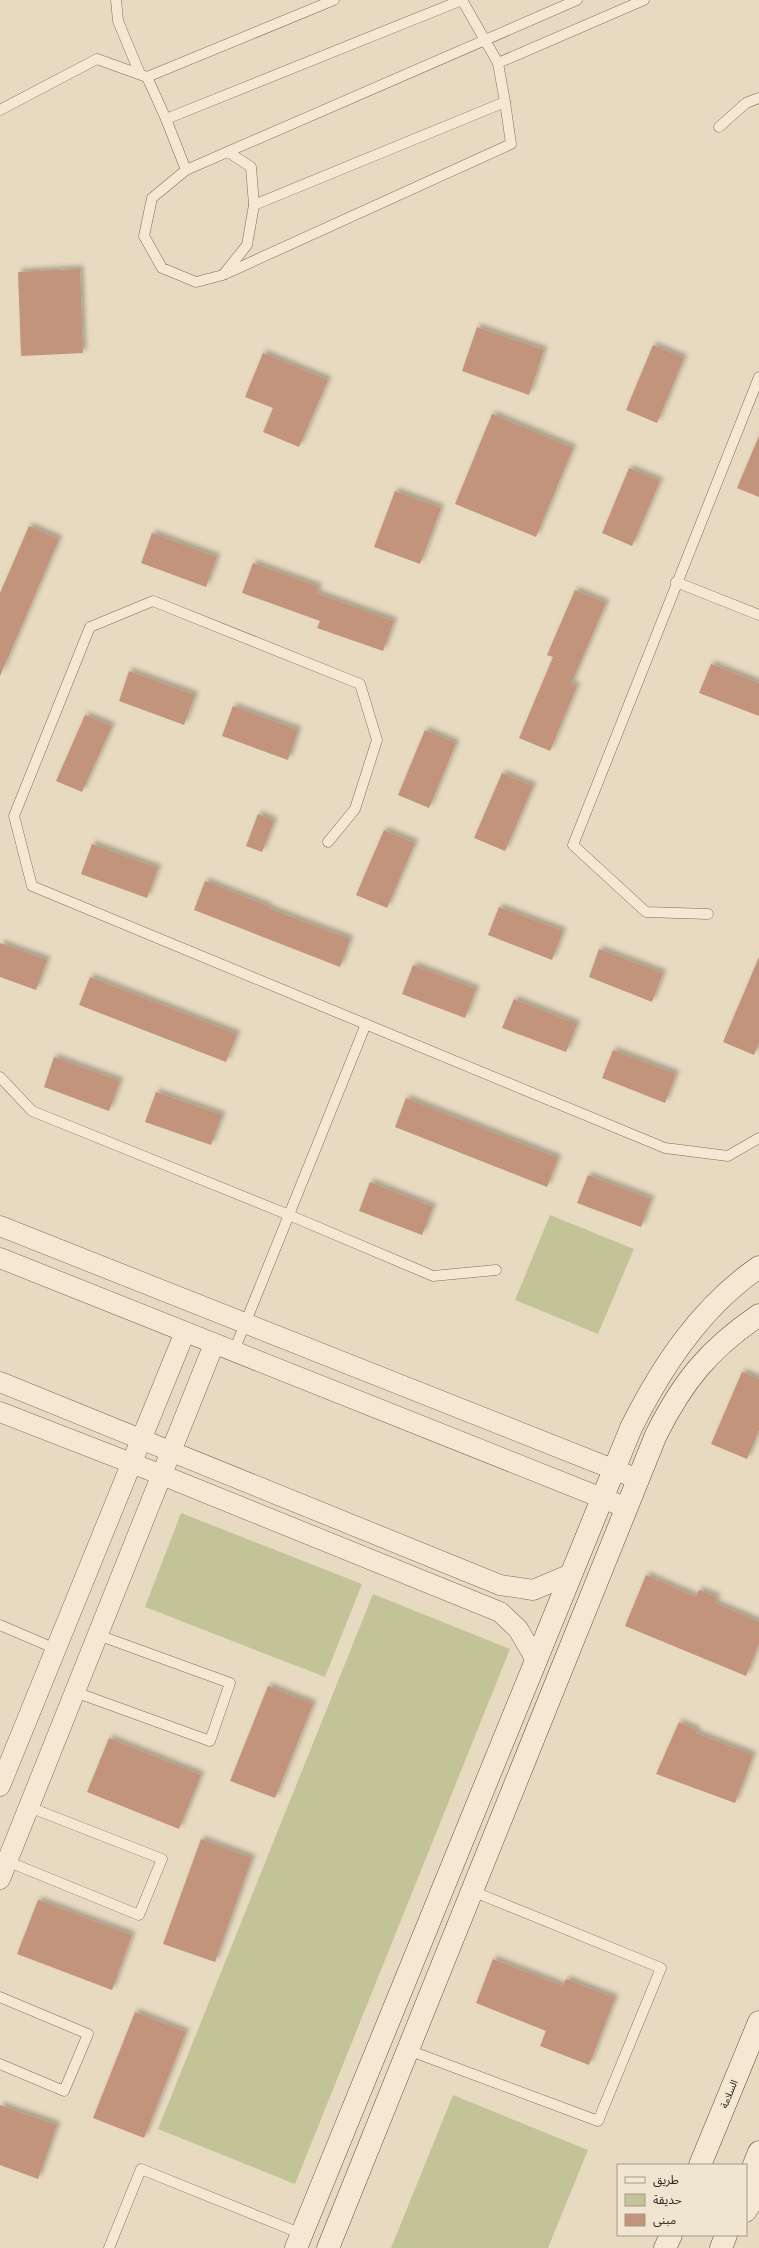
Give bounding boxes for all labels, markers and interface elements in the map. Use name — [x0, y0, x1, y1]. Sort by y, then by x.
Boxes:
street label: السلامة — [717, 2078, 741, 2110]
legend — [617, 2164, 747, 2236]
text: طريق — [653, 2172, 679, 2188]
text: حديقة — [653, 2192, 682, 2207]
text: مبنى — [653, 2212, 676, 2227]

